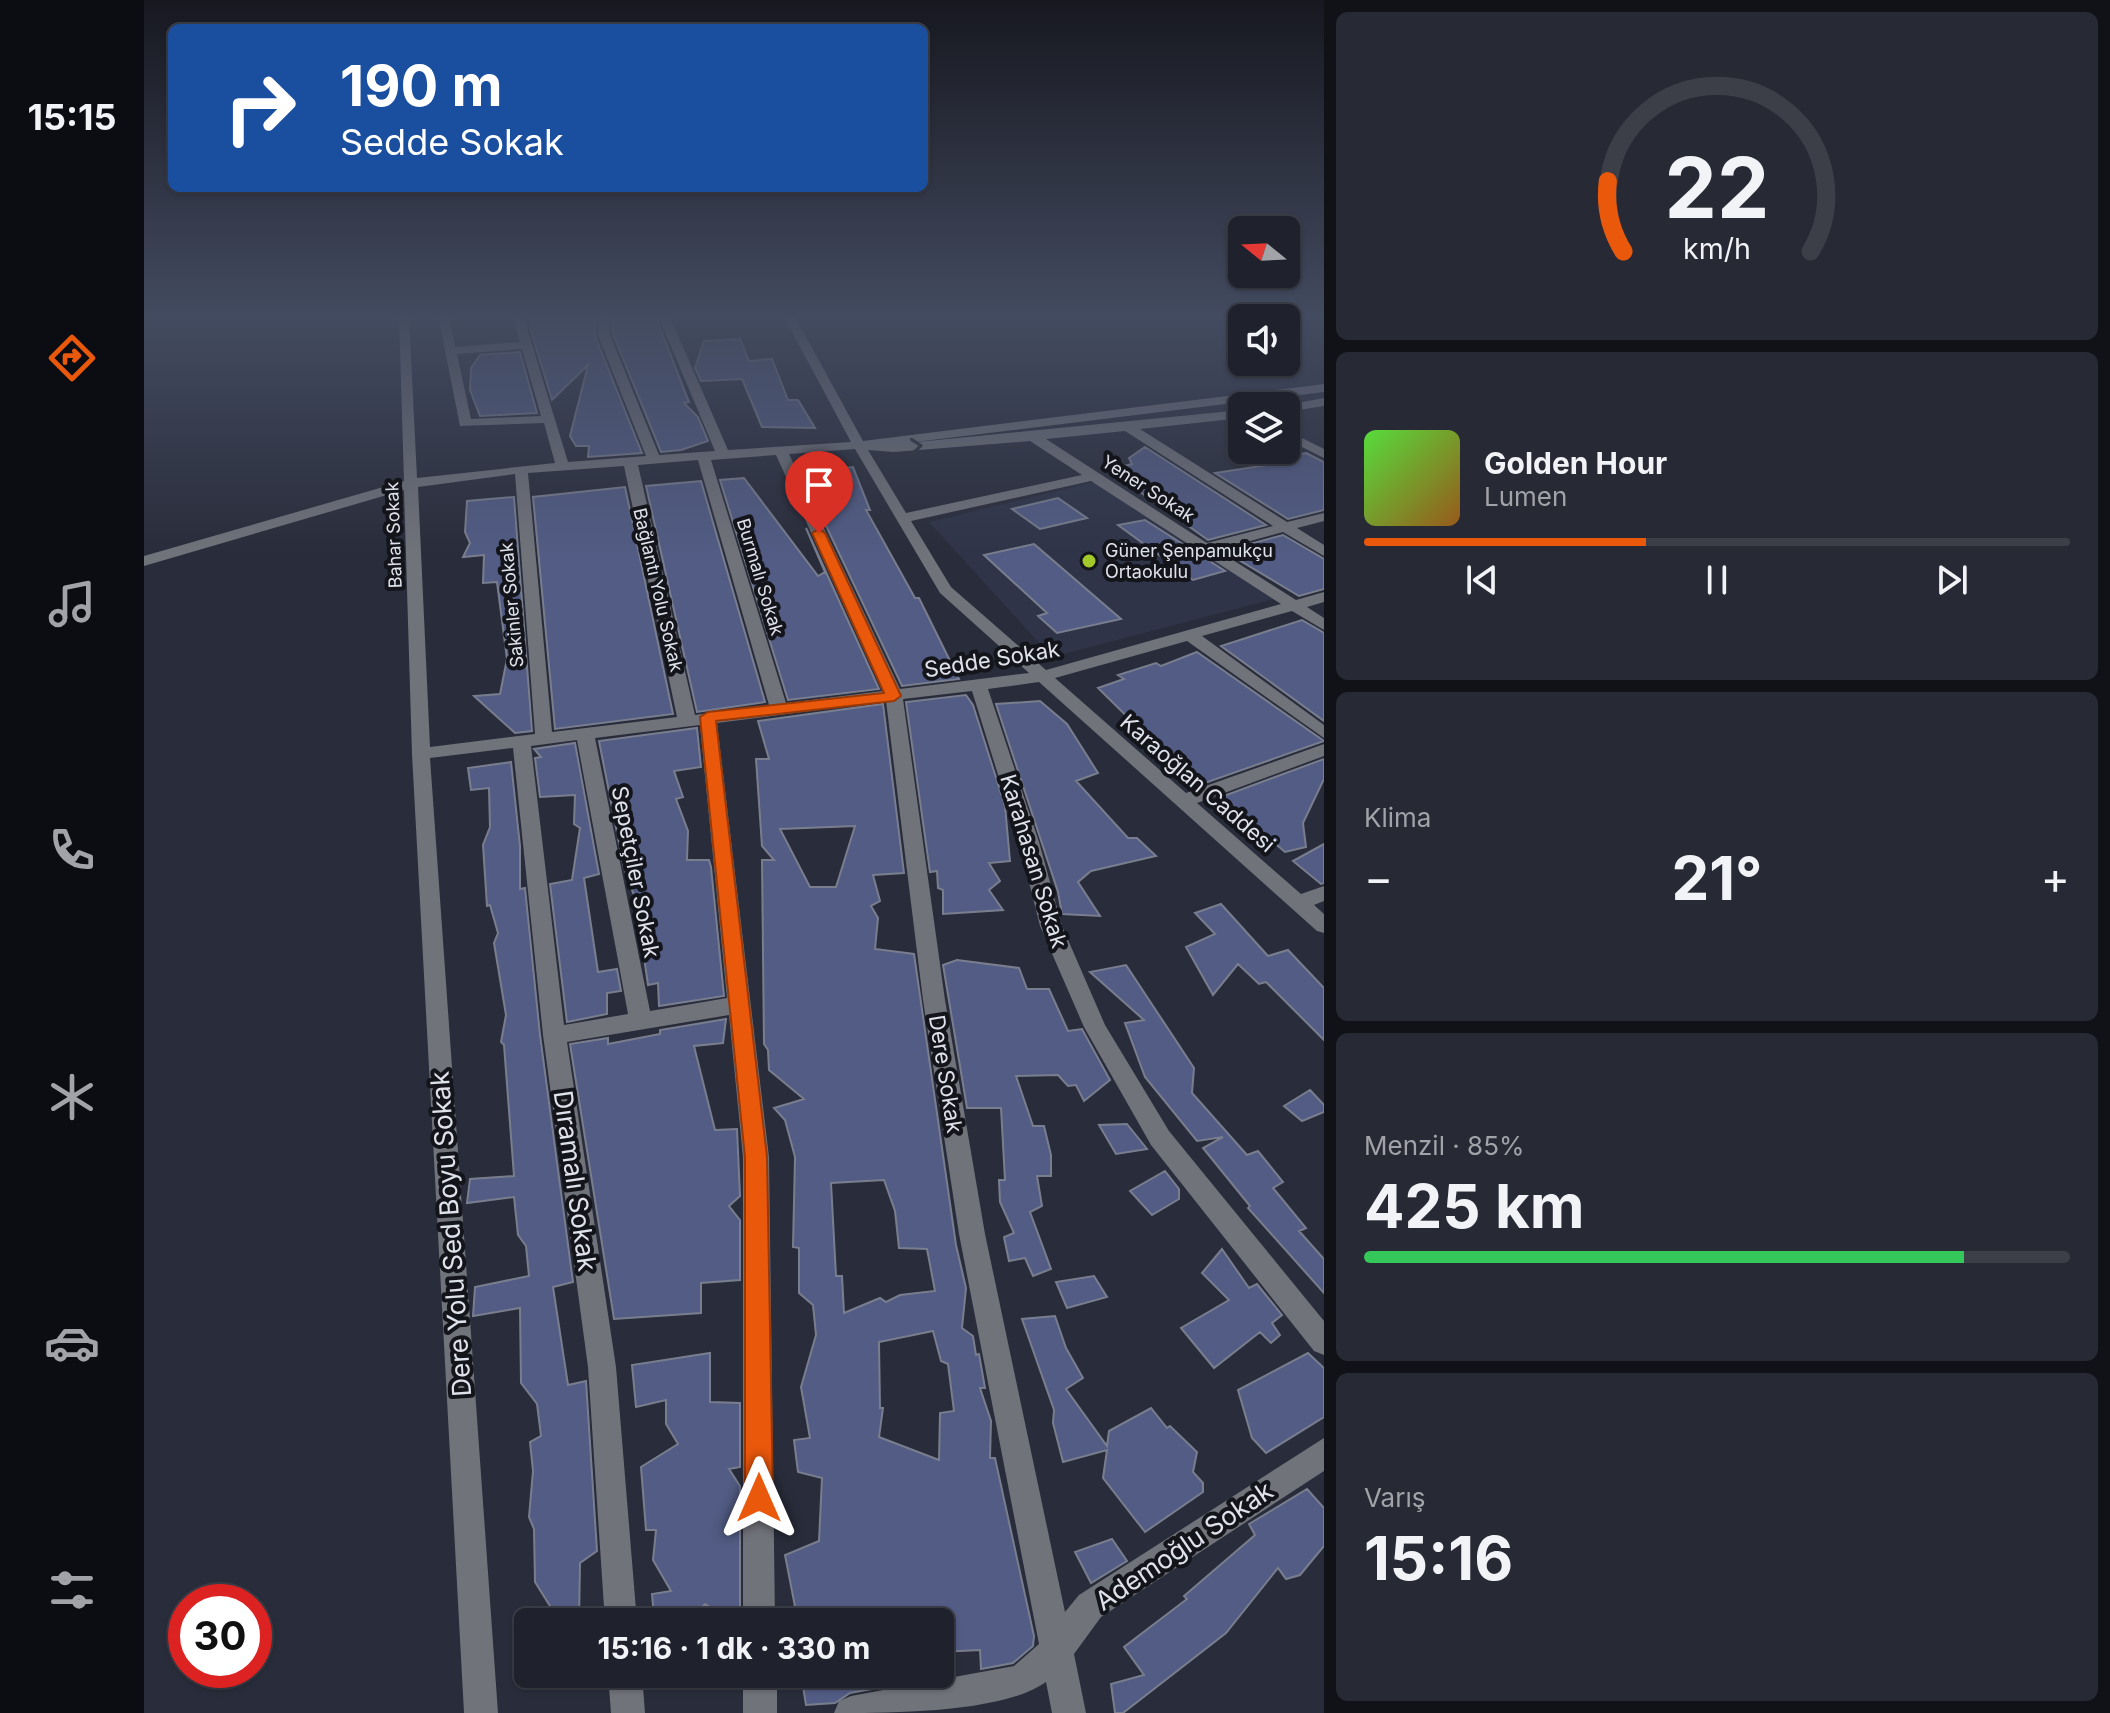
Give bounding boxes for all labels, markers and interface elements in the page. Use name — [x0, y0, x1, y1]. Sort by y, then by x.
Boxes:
text: 190 m — [340, 52, 503, 120]
icon: right — [208, 56, 312, 160]
text: 15:15 — [27, 95, 117, 139]
text: Sedde Sokak — [340, 120, 564, 164]
text: 22 — [1665, 137, 1769, 238]
north arrow — [1228, 216, 1300, 288]
map controls — [1228, 216, 1300, 464]
text: km/h — [1683, 231, 1751, 266]
button: sound — [1228, 304, 1300, 376]
icon: directions — [44, 330, 100, 386]
button: layers — [1228, 392, 1300, 464]
one-way arrow — [910, 438, 923, 455]
text: Golden Hour — [1484, 445, 1667, 481]
pin — [785, 451, 853, 533]
street label: Yener Sokak — [1098, 451, 1199, 526]
icon: arrive — [797, 463, 841, 507]
street label: Bahar Sokak — [381, 481, 406, 589]
text: Lumen — [1484, 481, 1567, 512]
street label: Bağlantı Yolu Sokak — [629, 506, 688, 674]
street label: Burmalı Sokak — [733, 516, 788, 638]
place label: Güner Şenpamukçu Ortaokulu — [1105, 540, 1273, 582]
street label: Sakinler Sokak — [496, 542, 527, 668]
marker: Güner Şenpamukçu Ortaokulu — [1080, 552, 1098, 570]
icon: previous — [1460, 558, 1504, 602]
icon: pause — [1695, 558, 1739, 602]
icon: next — [1930, 558, 1974, 602]
icon: music — [44, 576, 100, 632]
street label: Sedde Sokak — [922, 635, 1062, 683]
street label: Karaoğlan Caddesi — [1115, 709, 1281, 857]
street label: Karahasan Sokak — [995, 771, 1073, 951]
street label: Sepetçiler Sokak — [607, 784, 665, 960]
text: Klima — [1364, 802, 1431, 833]
icon: phone — [44, 822, 100, 878]
text: 21° — [1671, 842, 1763, 914]
text: − — [1364, 851, 1393, 905]
text: + — [2041, 851, 2070, 905]
street label: Dere Sokak — [924, 1013, 968, 1135]
icon: climate — [44, 1069, 100, 1125]
street label: Dere Yolu Sed Boyu Sokak — [424, 1070, 477, 1398]
street label: Dıramalı Sokak — [547, 1089, 604, 1273]
text: Menzil · 85% — [1364, 1130, 1525, 1161]
text: 425 km — [1364, 1170, 1585, 1242]
icon: car — [44, 1315, 100, 1371]
position arrow — [717, 1456, 801, 1540]
street label: Ademoğlu Sokak — [1089, 1475, 1278, 1617]
text: Varış — [1364, 1482, 1425, 1513]
text: 15:16 — [1364, 1522, 1513, 1594]
icon: filters — [44, 1562, 100, 1618]
speed limit sign: 30 — [168, 1584, 272, 1688]
text: 15:16 · 1 dk · 330 m — [598, 1630, 870, 1666]

